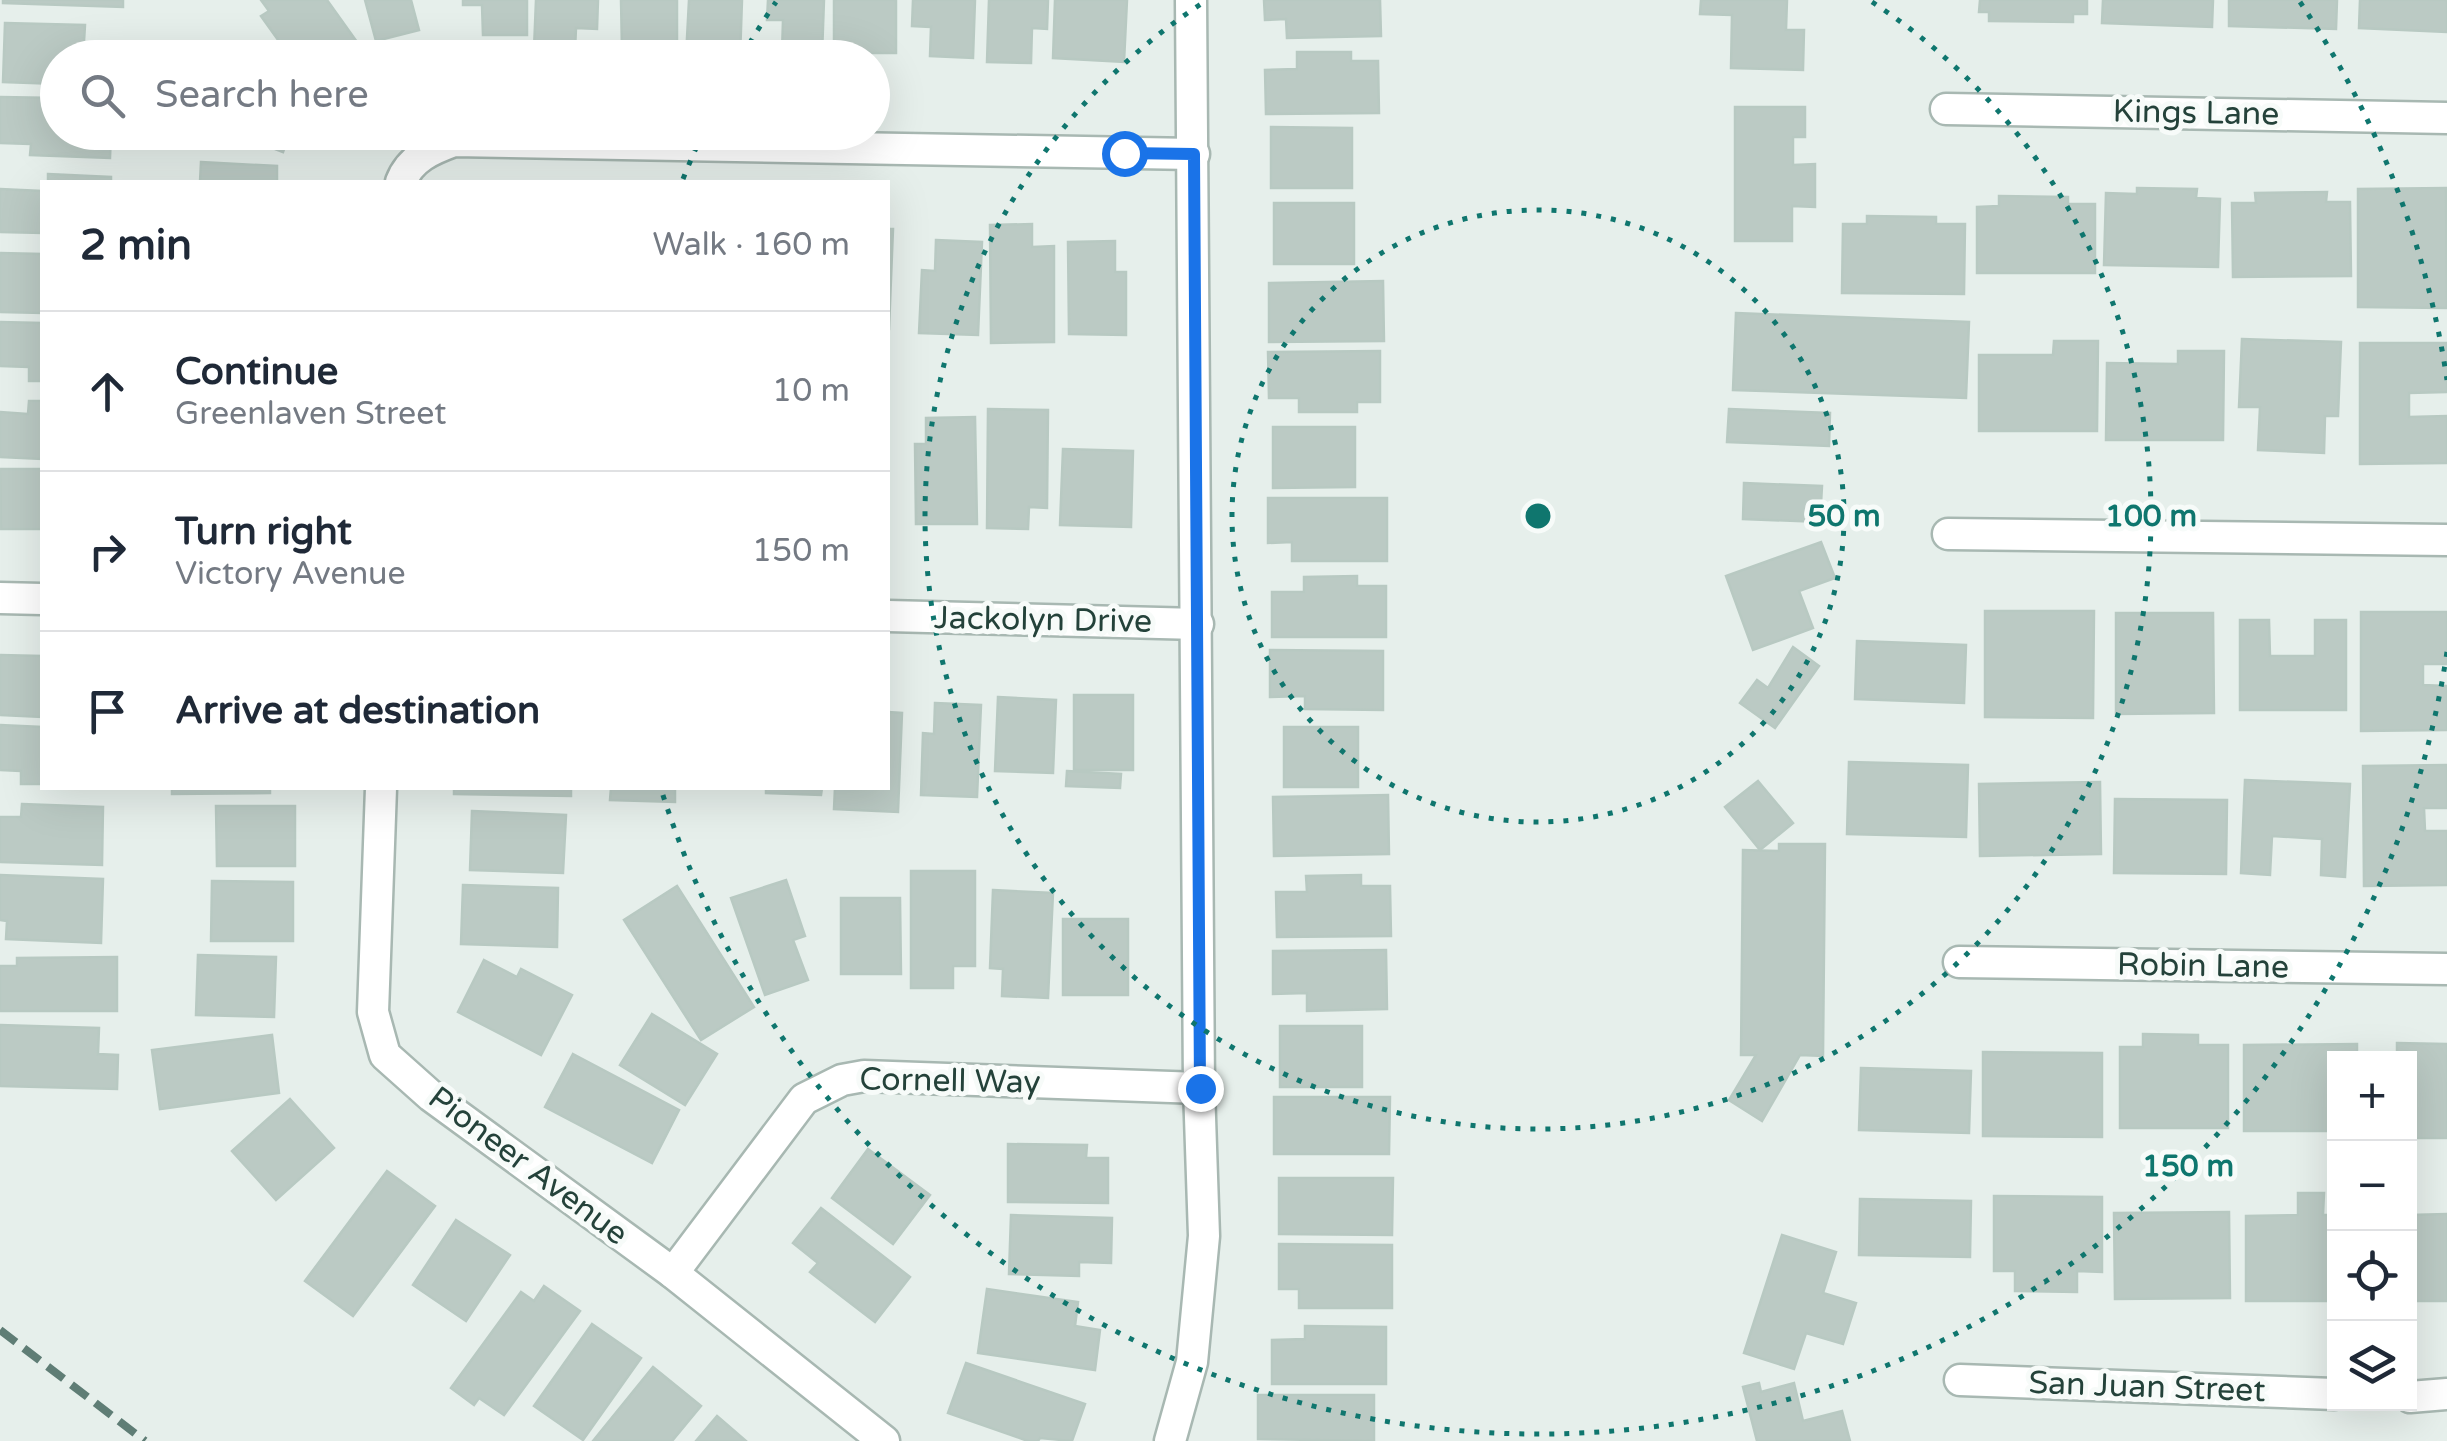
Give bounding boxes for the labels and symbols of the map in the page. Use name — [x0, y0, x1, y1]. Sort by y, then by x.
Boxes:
street label: Kings Lane — [2112, 93, 2280, 133]
route start — [1102, 131, 1148, 177]
centre of rings — [1520, 498, 1556, 534]
text: 50 m — [1807, 498, 1881, 535]
text: 100 m — [2105, 498, 2197, 535]
street label: Jackolyn Drive — [934, 599, 1152, 641]
street label: Robin Lane — [2117, 945, 2289, 987]
street label: Cornell Way — [859, 1060, 1041, 1102]
route end — [1178, 1066, 1224, 1112]
street label: Pioneer Avenue — [421, 1079, 635, 1253]
text: 150 m — [2142, 1148, 2234, 1185]
street label: San Juan Street — [2028, 1364, 2266, 1410]

